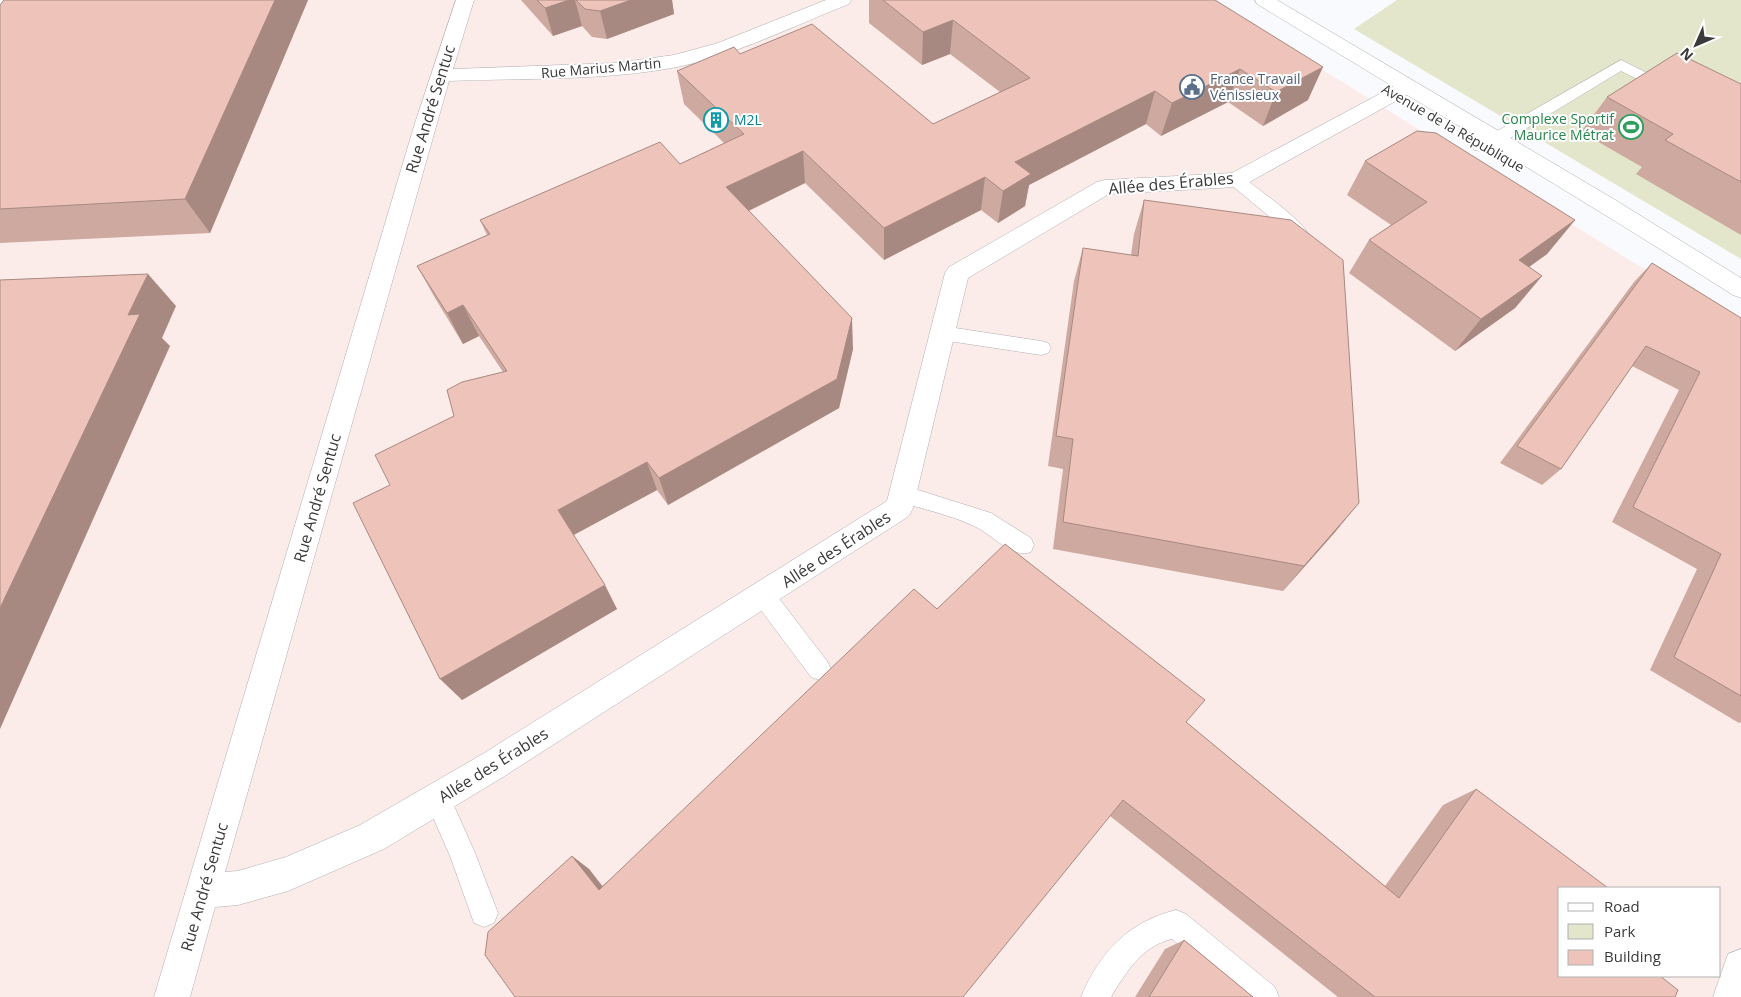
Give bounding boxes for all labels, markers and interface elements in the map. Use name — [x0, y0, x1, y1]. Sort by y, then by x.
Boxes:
north arrow — [1671, 20, 1721, 70]
street label: Rue André Sentuc — [400, 42, 460, 176]
text: N — [1676, 44, 1697, 65]
street label: Rue Marius Martin — [540, 53, 662, 82]
place label: France Travail Vénissieux — [1210, 69, 1301, 104]
public building icon: France Travail Vénissieux — [1179, 74, 1205, 100]
street label: Avenue de la République — [1378, 79, 1528, 176]
building icon: M2L — [703, 107, 729, 133]
place label: Complexe Sportif Maurice Métrat — [1501, 109, 1615, 144]
place label: M2L — [734, 110, 762, 129]
sports icon: Complexe Sportif Maurice Métrat — [1618, 114, 1644, 140]
street label: Allée des Érables — [1107, 167, 1235, 199]
street label: Rue André Sentuc — [288, 431, 346, 565]
street label: Allée des Érables — [777, 506, 895, 592]
street label: Allée des Érables — [434, 722, 552, 808]
street label: Rue André Sentuc — [175, 820, 233, 954]
legend — [1558, 887, 1721, 977]
text: Road — [1604, 896, 1640, 916]
text: Park — [1604, 921, 1635, 941]
text: Building — [1604, 946, 1661, 966]

